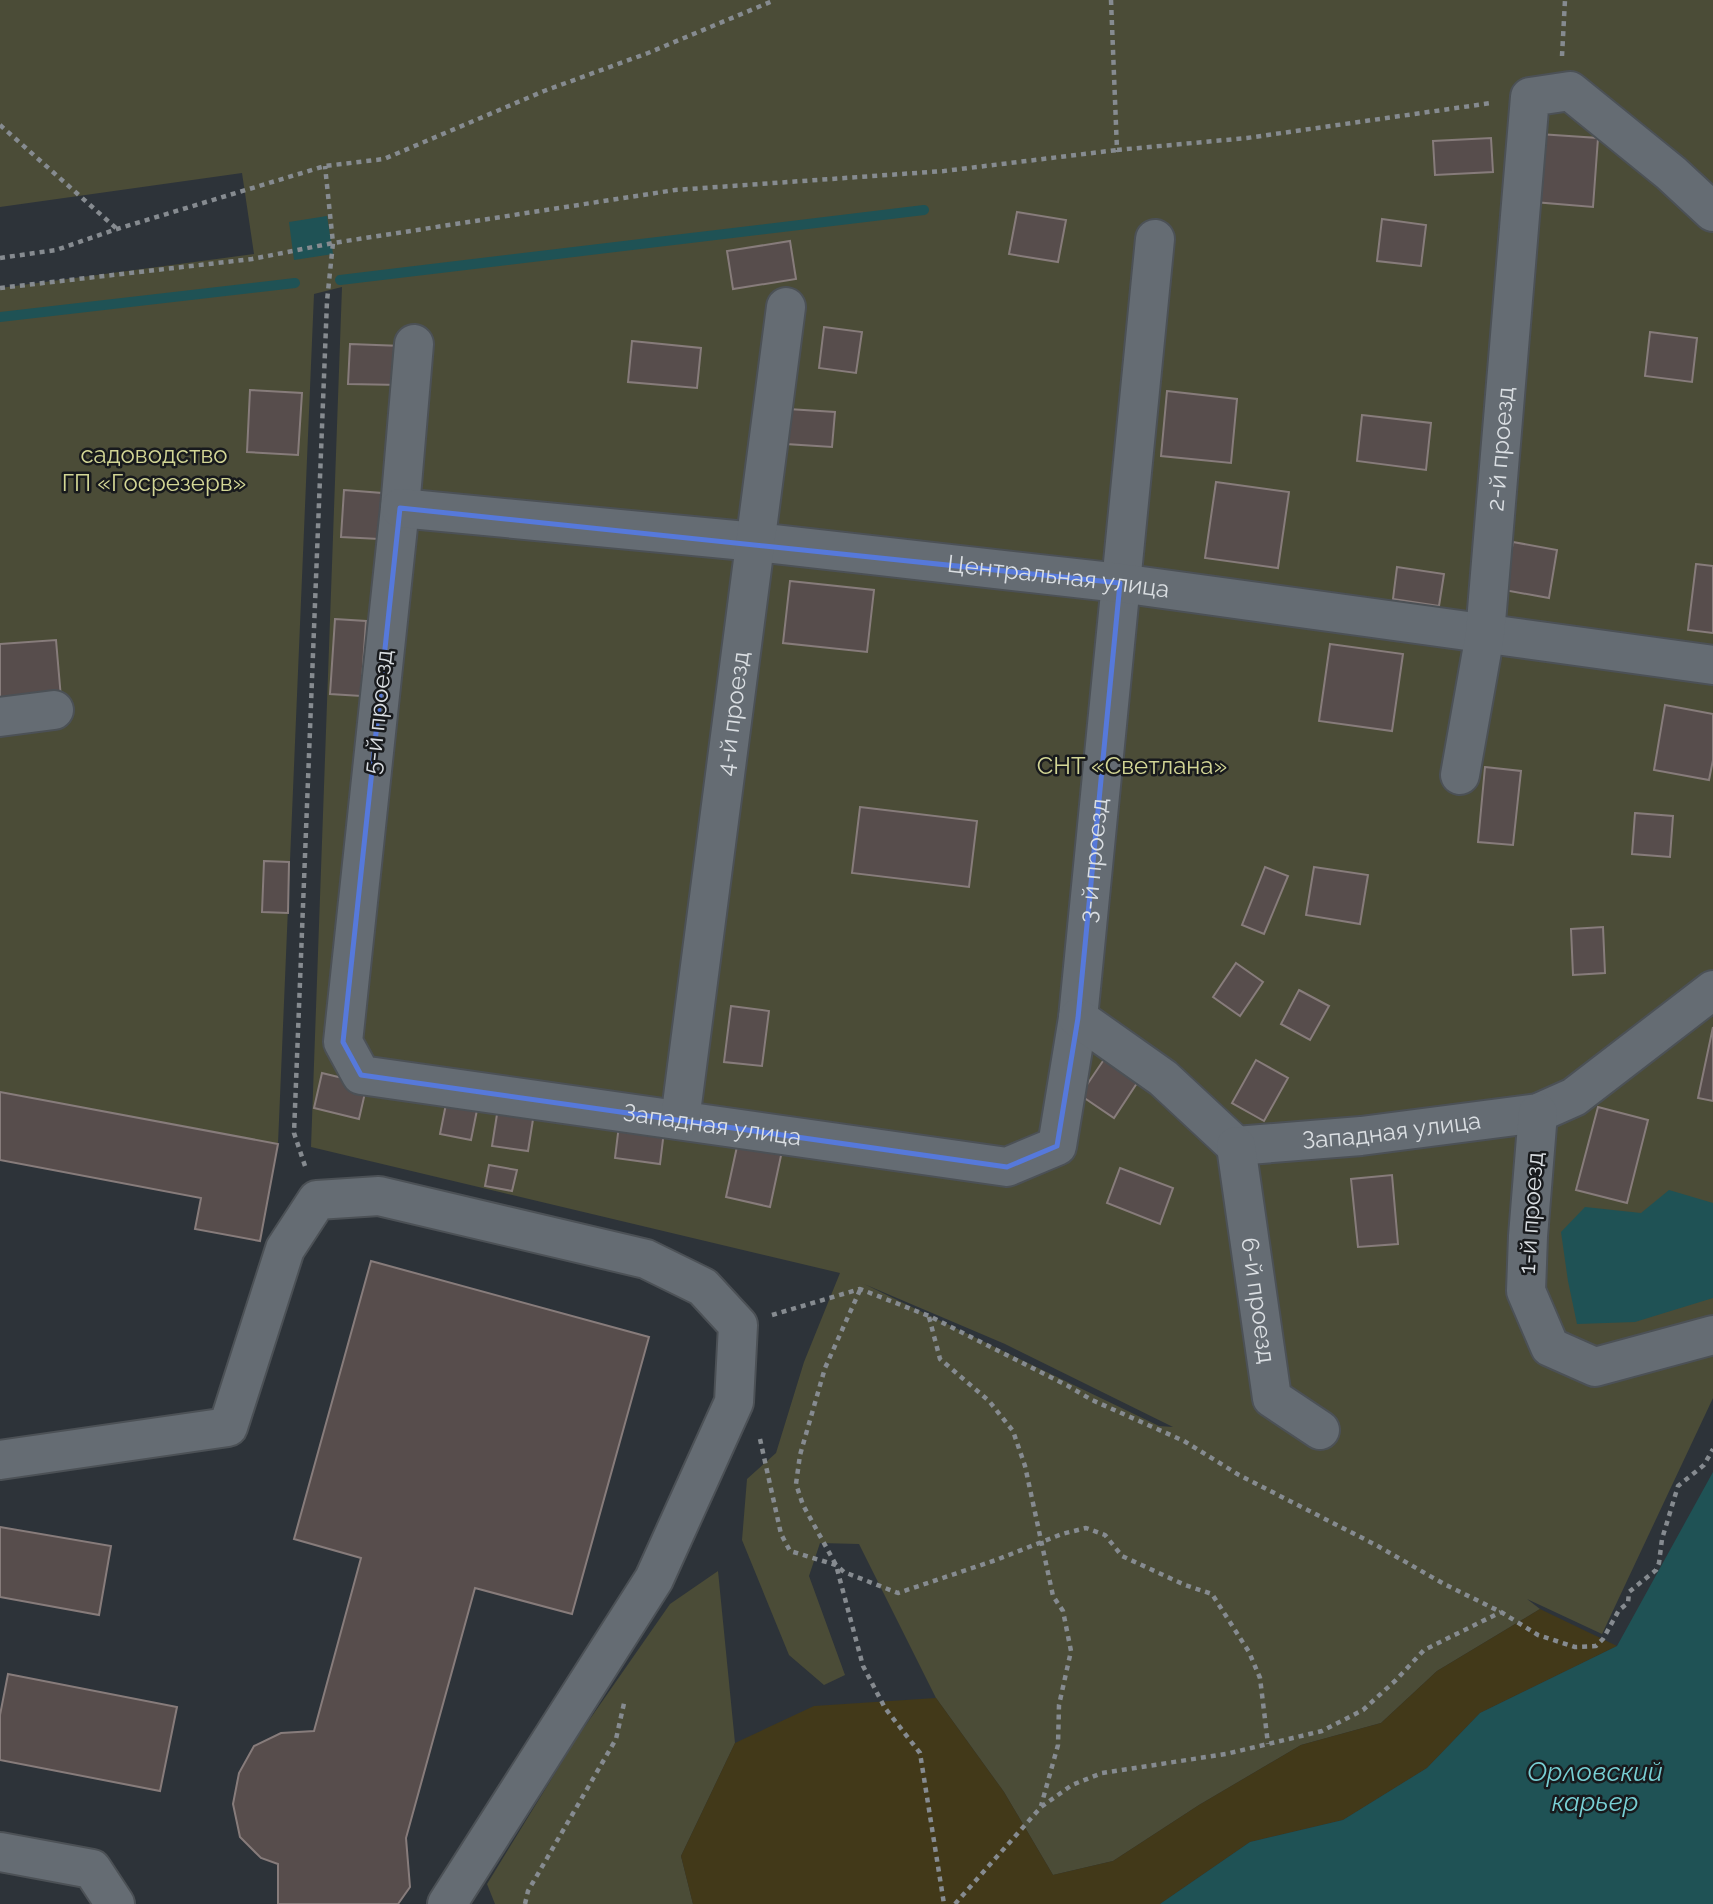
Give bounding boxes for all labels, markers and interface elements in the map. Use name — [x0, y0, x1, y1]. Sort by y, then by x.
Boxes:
street label: 2-й проезд — [1480, 385, 1520, 512]
park label: садоводство ГП «Госрезерв» — [62, 440, 246, 497]
street label: Центральная улица — [946, 549, 1171, 604]
street label: 5-й проезд — [357, 648, 398, 776]
street label: 4-й проезд — [710, 649, 755, 777]
park label: СНТ «Светлана» — [1037, 751, 1227, 780]
street label: 3-й проезд — [1072, 797, 1114, 924]
street label: Западная улица — [621, 1097, 803, 1152]
street label: Западная улица — [1301, 1106, 1482, 1155]
street label: 1-й проезд — [1512, 1151, 1549, 1275]
street label: 6-й проезд — [1235, 1236, 1282, 1365]
water label: Орловский карьер — [1527, 1757, 1663, 1817]

